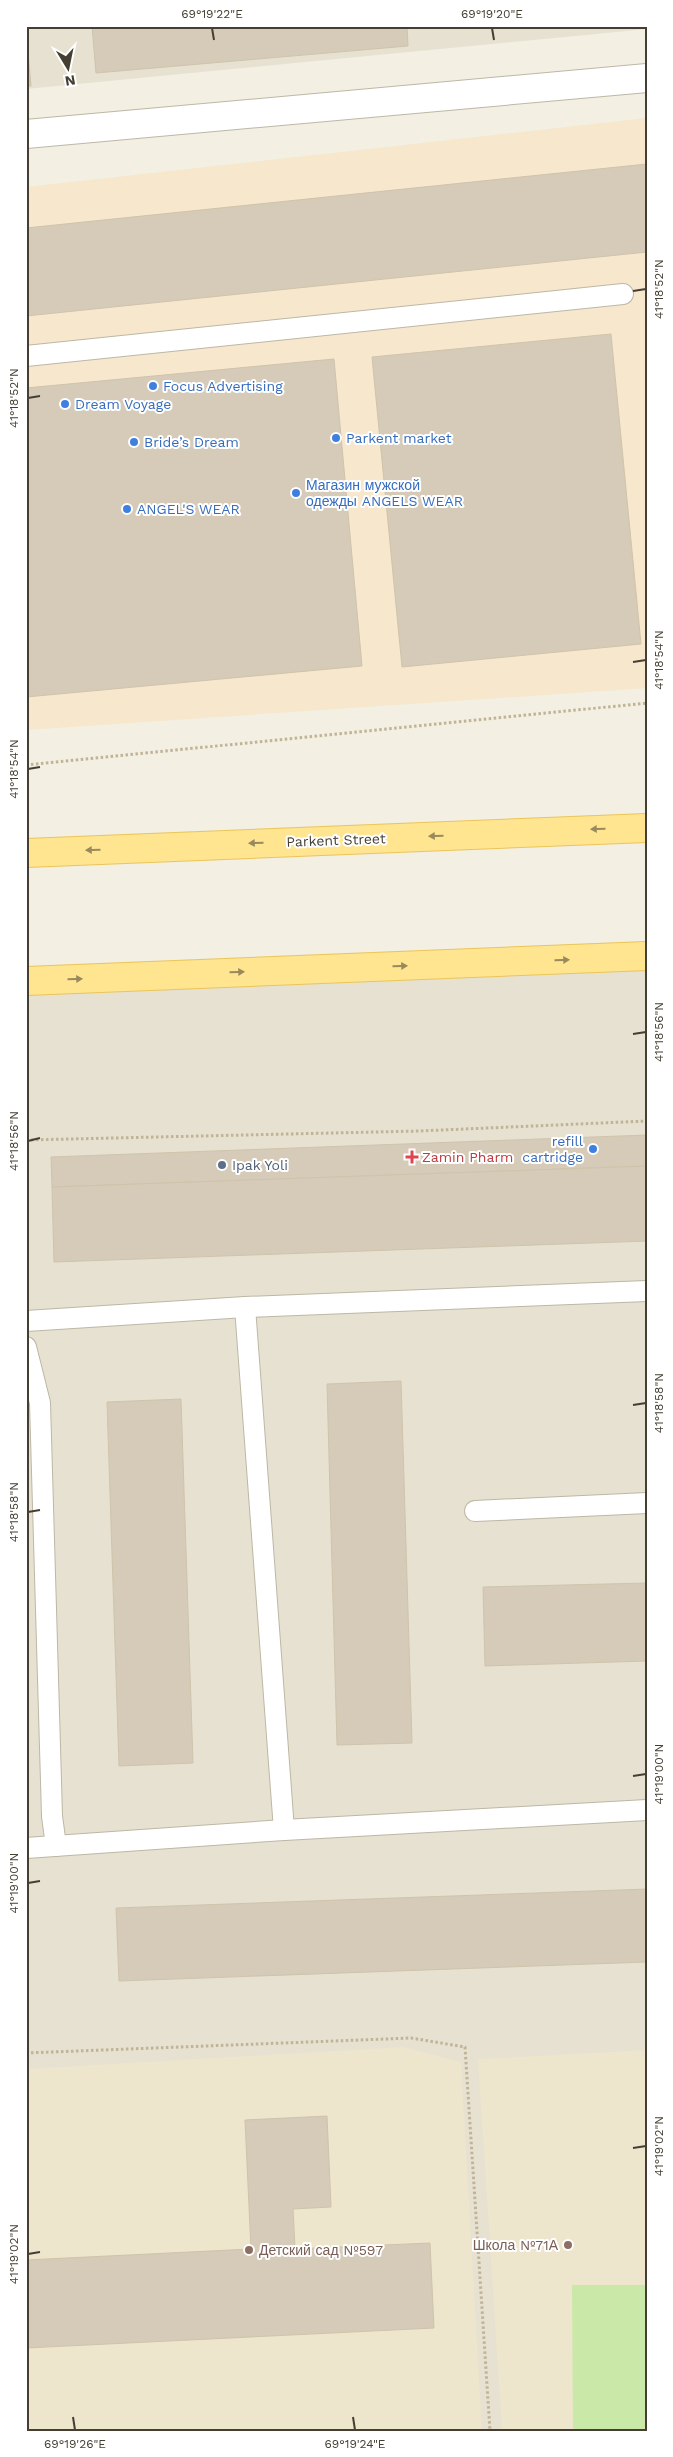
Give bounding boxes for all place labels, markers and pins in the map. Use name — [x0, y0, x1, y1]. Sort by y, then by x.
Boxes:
place label: Focus Advertising — [163, 378, 283, 394]
marker: Focus Advertising — [147, 380, 159, 392]
place label: Dream Voyage — [75, 396, 171, 412]
marker: Dream Voyage — [59, 398, 71, 410]
place label: Parkent market — [346, 430, 452, 446]
marker: Parkent market — [330, 432, 342, 444]
place label: Bride’s Dream — [144, 434, 239, 450]
marker: Bride’s Dream — [128, 436, 140, 448]
place label: Магазин мужской одежды ANGELS WEAR — [306, 477, 463, 509]
marker: Магазин мужской одежды ANGELS WEAR — [290, 487, 302, 499]
place label: ANGEL'S WEAR — [137, 501, 240, 517]
marker: ANGEL'S WEAR — [121, 503, 133, 515]
place label: refill cartridge — [522, 1133, 584, 1165]
marker: refill cartridge — [587, 1143, 599, 1155]
place label: Zamin Pharm — [422, 1149, 513, 1165]
marker: Zamin Pharm — [406, 1151, 418, 1163]
place label: Ipak Yoli — [232, 1157, 288, 1173]
marker: Ipak Yoli — [216, 1159, 228, 1171]
place label: Школа №71А — [473, 2237, 559, 2253]
marker: Школа №71А — [562, 2239, 574, 2251]
place label: Детский сад №597 — [259, 2242, 383, 2258]
marker: Детский сад №597 — [243, 2244, 255, 2256]

